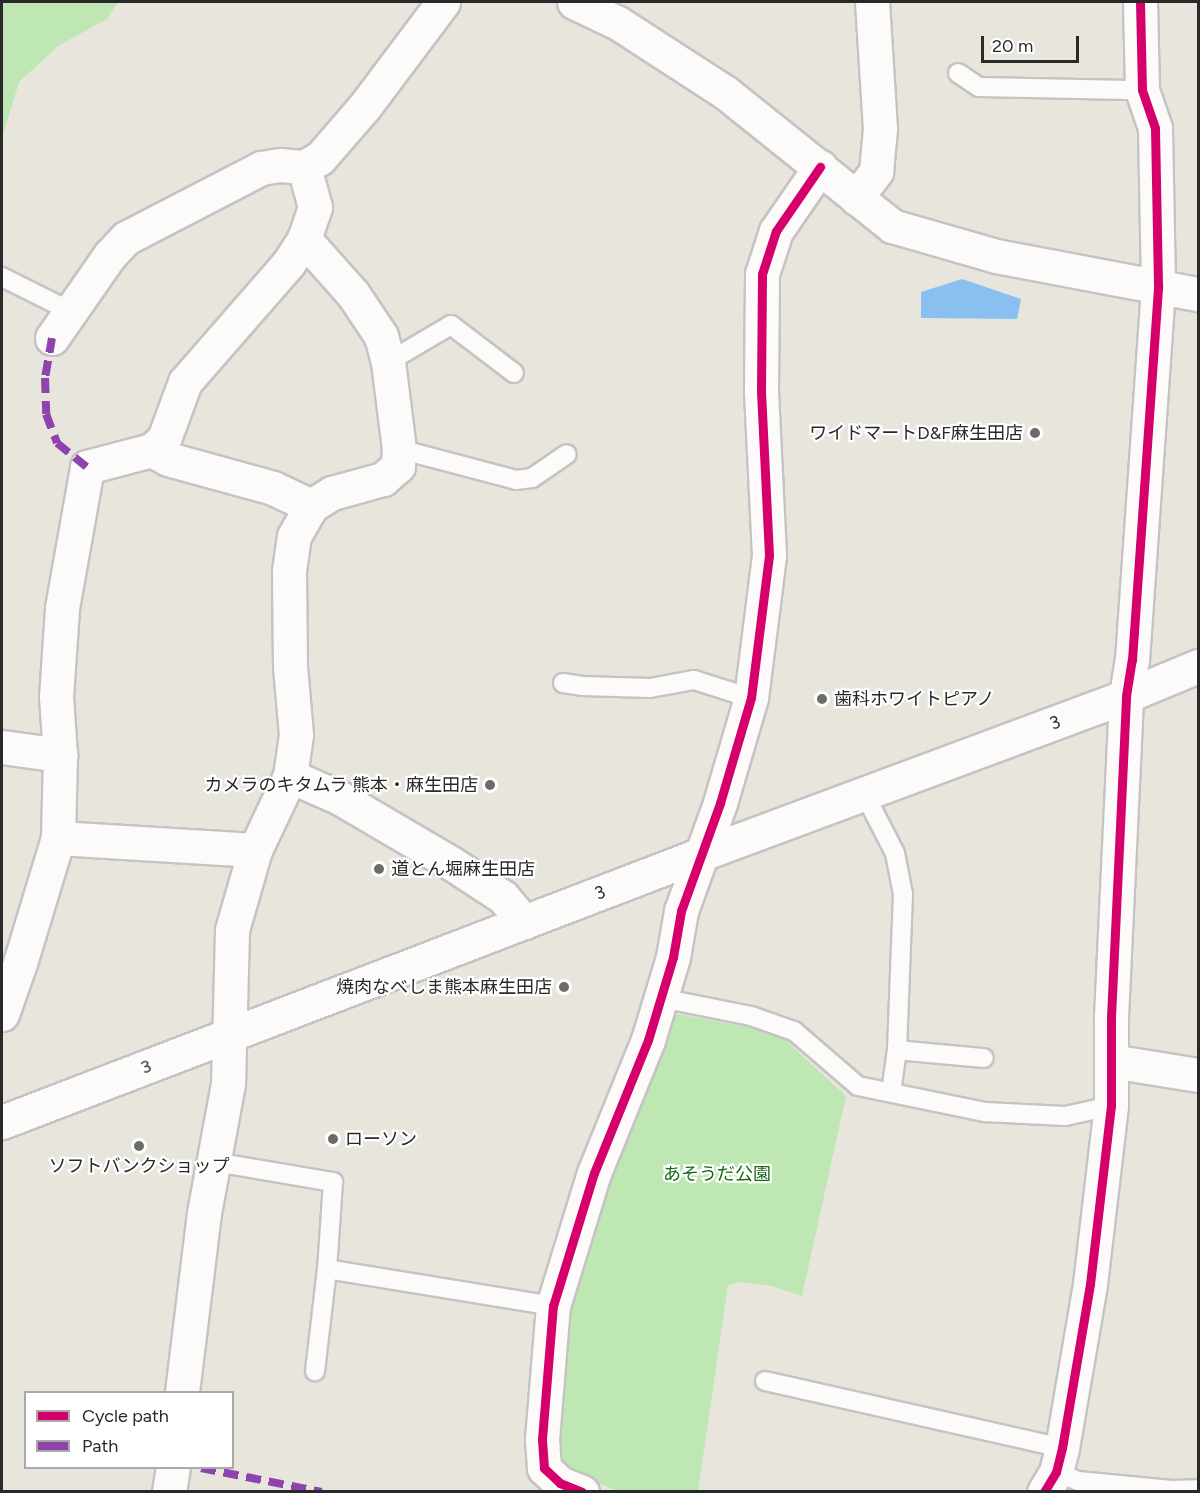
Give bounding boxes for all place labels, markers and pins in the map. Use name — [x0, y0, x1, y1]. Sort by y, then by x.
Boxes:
place label: ワイドマートD&F麻生田店 — [809, 422, 1023, 444]
marker: ワイドマートD&F麻生田店 — [1028, 426, 1042, 440]
place label: 歯科ホワイトピアノ — [834, 688, 996, 710]
marker: 歯科ホワイトピアノ — [815, 692, 829, 706]
place label: カメラのキタムラ 熊本・麻生田店 — [204, 774, 478, 796]
marker: カメラのキタムラ 熊本・麻生田店 — [483, 778, 497, 792]
place label: 道とん堀麻生田店 — [391, 858, 535, 880]
marker: 道とん堀麻生田店 — [372, 862, 386, 876]
place label: 焼肉なべしま熊本麻生田店 — [336, 976, 552, 998]
marker: 焼肉なべしま熊本麻生田店 — [557, 980, 571, 994]
place label: ローソン — [345, 1128, 417, 1150]
marker: ローソン — [326, 1132, 340, 1146]
marker: ソフトバンクショップ — [132, 1139, 146, 1153]
place label: ソフトバンクショップ — [49, 1155, 229, 1177]

